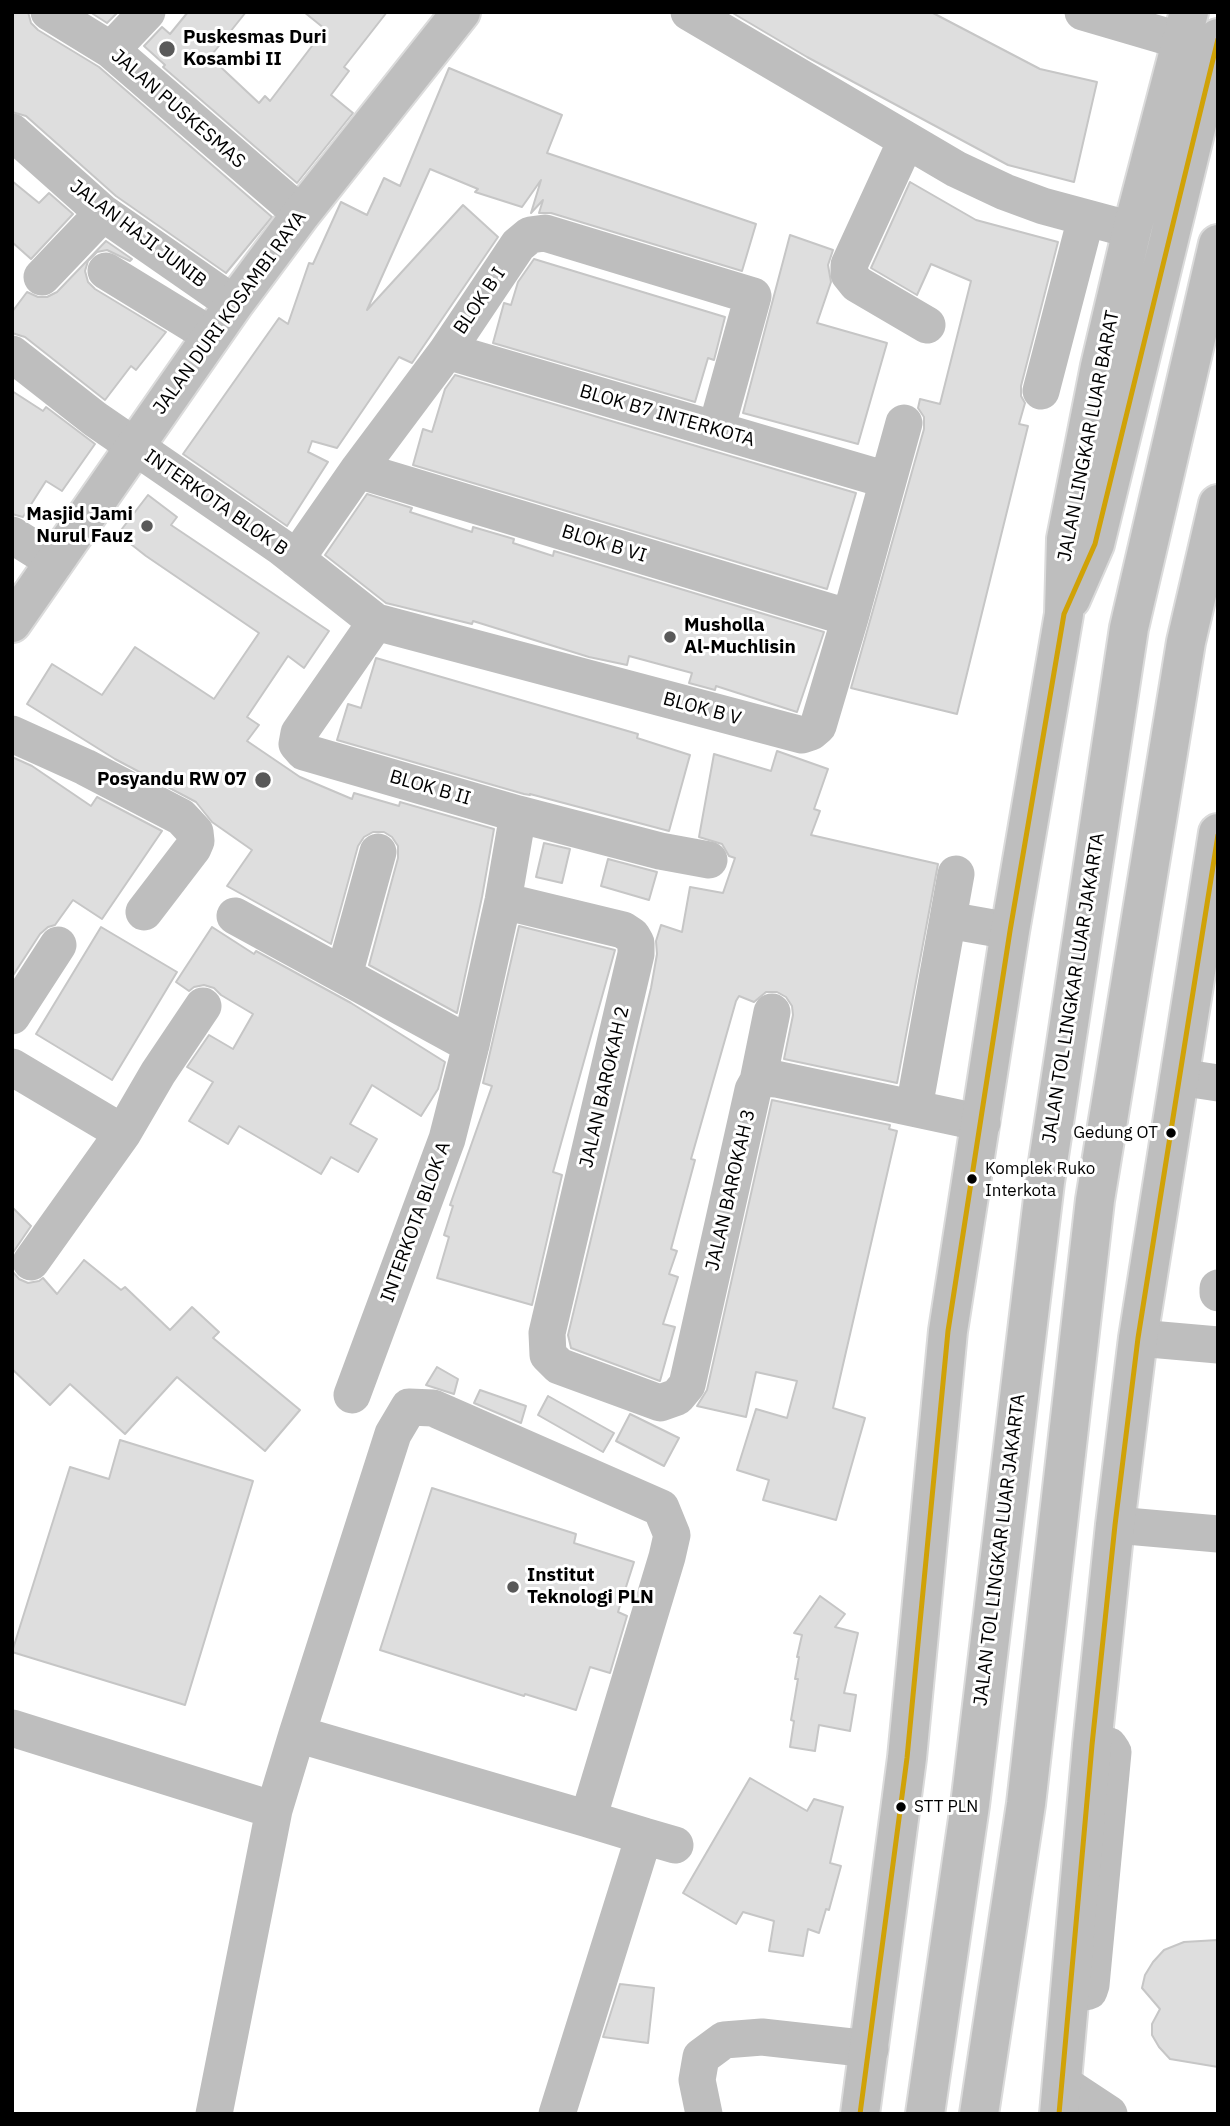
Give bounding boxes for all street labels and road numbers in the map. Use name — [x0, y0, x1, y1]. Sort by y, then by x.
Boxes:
street label: JALAN PUSKESMAS — [106, 45, 250, 173]
street label: JALAN HAJI JUNIB — [65, 175, 211, 293]
street label: JALAN DURI KOSAMBI RAYA — [149, 207, 311, 419]
street label: BLOK B I — [449, 263, 511, 339]
street label: JALAN LINGKAR LUAR BARAT — [1053, 309, 1125, 563]
street label: BLOK B7 INTERKOTA — [577, 380, 757, 452]
street label: INTERKOTA BLOK B — [140, 445, 292, 561]
street label: BLOK B VI — [559, 520, 649, 568]
street label: BLOK B V — [661, 688, 743, 730]
street label: BLOK B II — [387, 766, 473, 810]
street label: JALAN TOL LINGKAR LUAR JAKARTA — [1038, 831, 1110, 1145]
street label: JALAN BAROKAH 2 — [575, 1004, 635, 1170]
street label: JALAN BAROKAH 3 — [701, 1107, 761, 1273]
street label: INTERKOTA BLOK A — [376, 1138, 456, 1306]
street label: JALAN TOL LINGKAR LUAR JAKARTA — [970, 1393, 1030, 1707]

